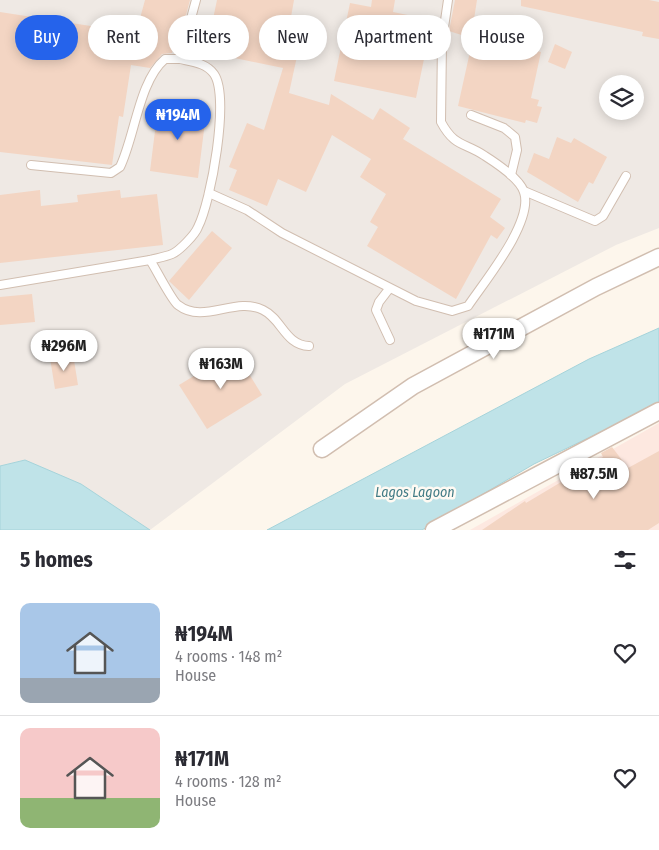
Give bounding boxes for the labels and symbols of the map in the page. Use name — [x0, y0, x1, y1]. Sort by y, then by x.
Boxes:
pin: ₦194M — [143, 98, 213, 141]
pin: ₦171M — [459, 318, 529, 360]
pin: ₦296M — [29, 330, 99, 372]
pin: ₦163M — [186, 348, 256, 390]
pin: ₦87.5M — [553, 458, 635, 500]
water label: Lagos Lagoon — [375, 484, 455, 501]

